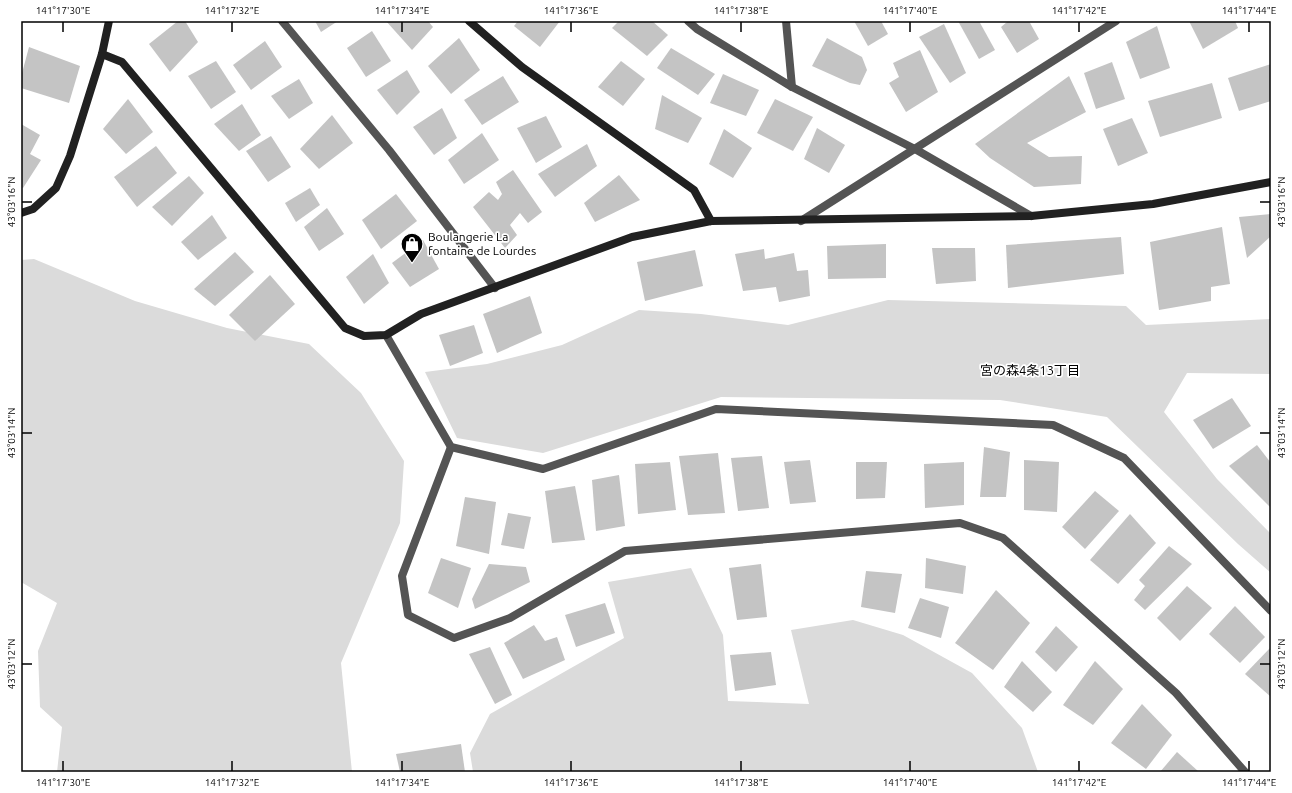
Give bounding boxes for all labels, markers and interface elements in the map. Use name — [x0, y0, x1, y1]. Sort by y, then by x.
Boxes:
text: 141°17'30"E — [36, 5, 91, 16]
text: 141°17'32"E — [205, 5, 260, 16]
text: 141°17'34"E — [375, 5, 430, 16]
text: 141°17'36"E — [544, 5, 599, 16]
text: 141°17'38"E — [714, 5, 769, 16]
text: 141°17'40"E — [883, 5, 938, 16]
text: 141°17'42"E — [1052, 5, 1107, 16]
text: 141°17'44"E — [1222, 5, 1277, 16]
text: 43°03'16"N — [6, 177, 17, 227]
text: 43°03'16"N — [1276, 177, 1287, 227]
place label: Boulangerie La fontaine de Lourdes — [428, 230, 536, 257]
shop icon: Boulangerie La fontaine de Lourdes — [399, 231, 425, 264]
district label: 宮の森4条13丁目 — [980, 363, 1080, 377]
text: 43°03'14"N — [6, 408, 17, 458]
text: 43°03'14"N — [1276, 408, 1287, 458]
text: 43°03'12"N — [6, 639, 17, 689]
text: 43°03'12"N — [1276, 639, 1287, 689]
text: 141°17'30"E — [36, 777, 91, 788]
text: 141°17'32"E — [205, 777, 260, 788]
text: 141°17'34"E — [375, 777, 430, 788]
text: 141°17'36"E — [544, 777, 599, 788]
text: 141°17'38"E — [714, 777, 769, 788]
text: 141°17'40"E — [883, 777, 938, 788]
text: 141°17'42"E — [1052, 777, 1107, 788]
text: 141°17'44"E — [1222, 777, 1277, 788]

